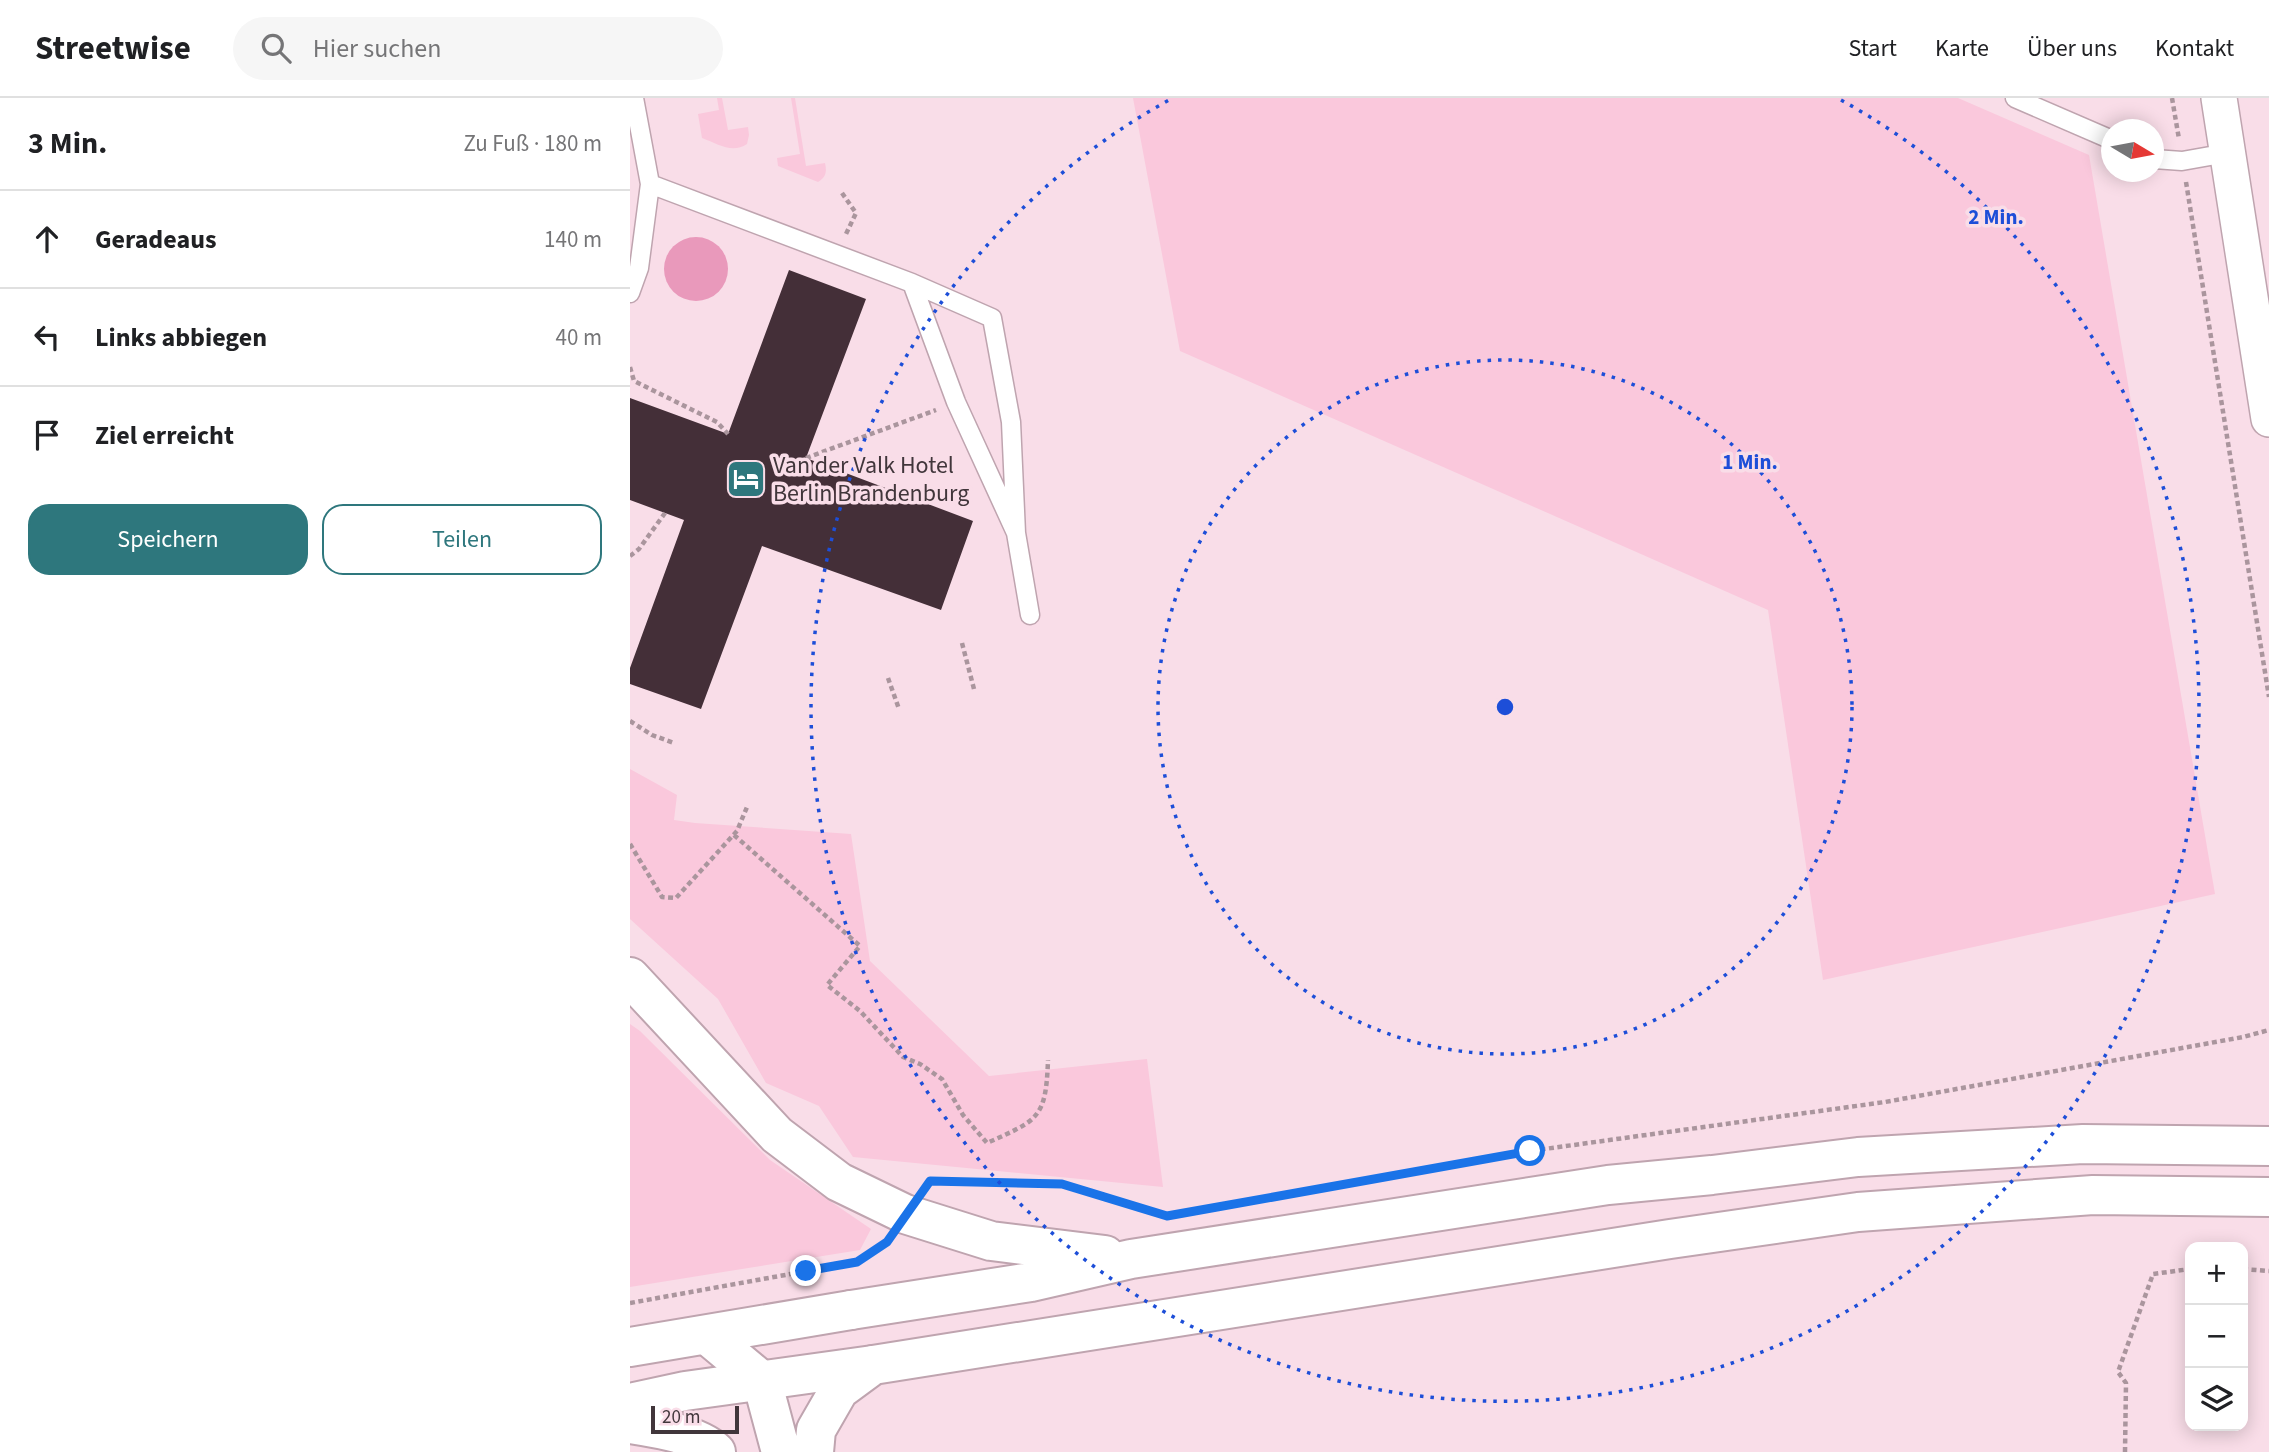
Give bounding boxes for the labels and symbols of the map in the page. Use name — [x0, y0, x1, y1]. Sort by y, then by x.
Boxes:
north arrow — [2101, 119, 2164, 182]
text: 2 Min. — [1968, 202, 2024, 232]
text: 1 Min. — [1722, 447, 1778, 477]
place label: Van der Valk Hotel Berlin Brandenburg — [773, 448, 969, 511]
hotel icon: Van der Valk Hotel Berlin Brandenburg — [725, 458, 767, 500]
centre of rings — [1493, 695, 1517, 719]
route start — [1514, 1135, 1545, 1166]
route end — [790, 1255, 821, 1286]
scale bar — [651, 1403, 738, 1435]

